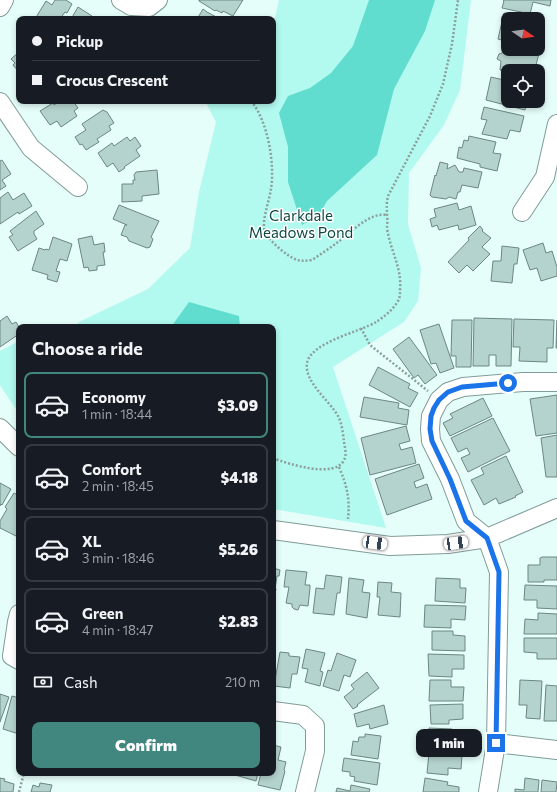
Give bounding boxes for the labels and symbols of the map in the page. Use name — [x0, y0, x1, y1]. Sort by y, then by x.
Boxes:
north arrow — [501, 12, 545, 56]
park label: Clarkdale Meadows Pond — [249, 206, 353, 241]
route start — [499, 374, 517, 392]
car — [362, 535, 388, 551]
car — [443, 535, 469, 551]
callout: 1 min — [416, 729, 482, 757]
route end — [487, 734, 505, 752]

